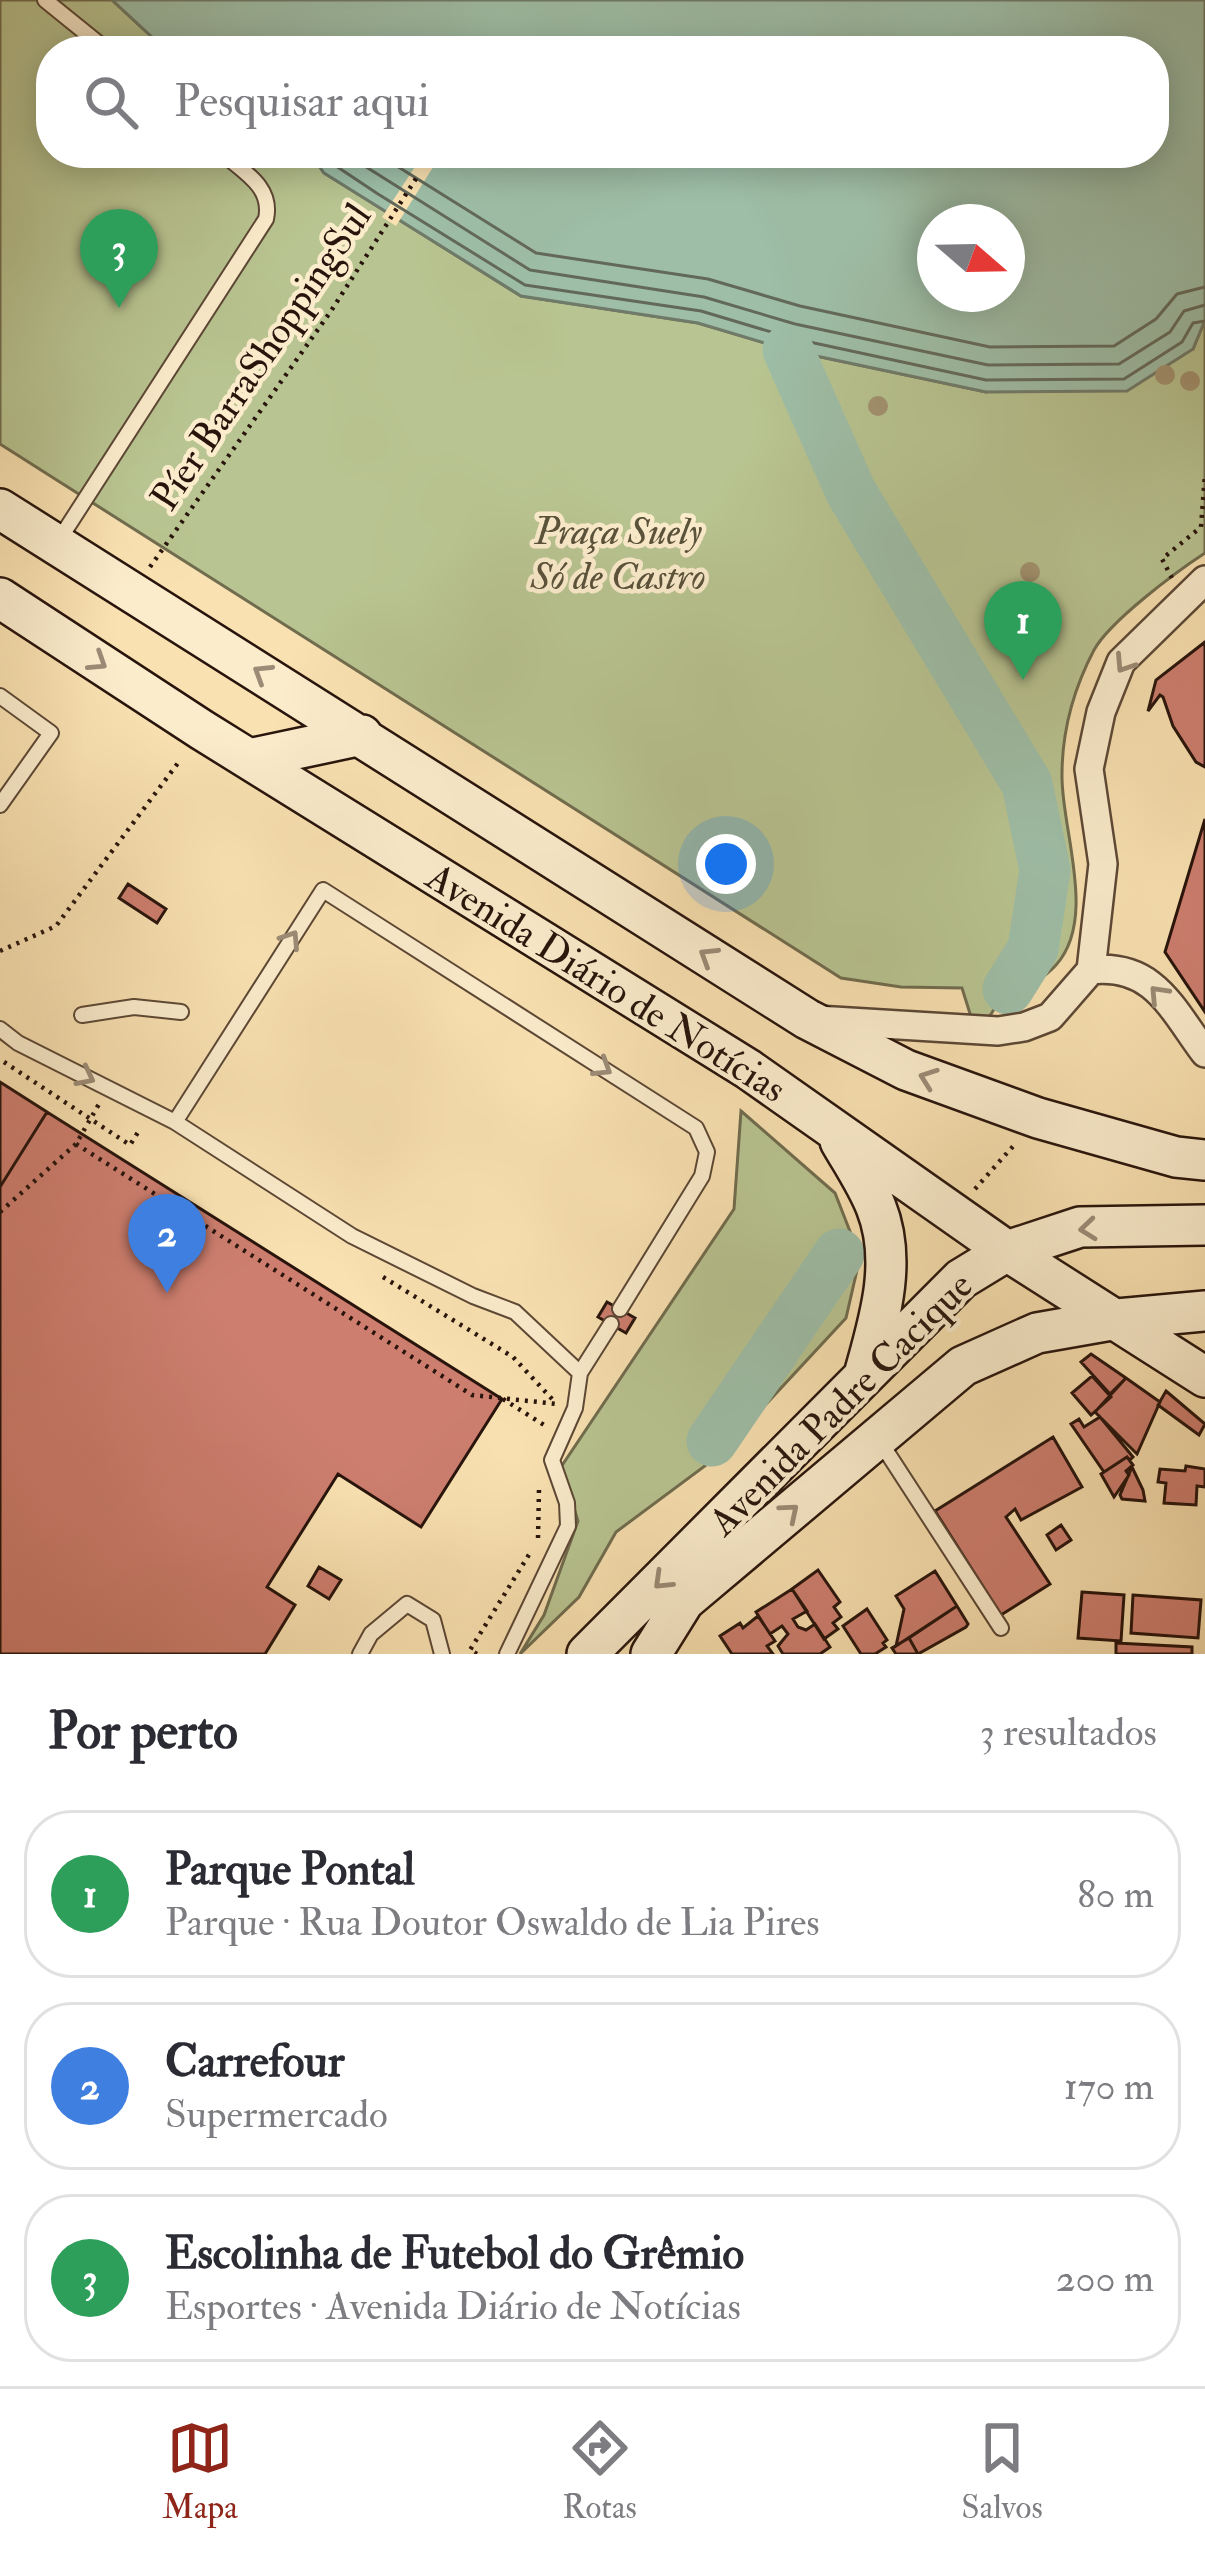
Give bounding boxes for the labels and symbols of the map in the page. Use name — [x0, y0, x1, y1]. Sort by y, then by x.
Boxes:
street label: Píer BarraShoppingSul — [140, 194, 382, 520]
north arrow — [917, 204, 1025, 312]
pin: 3 — [80, 209, 158, 308]
park label: Praça Suely Só de Castro — [529, 507, 706, 601]
pin: 1 — [984, 581, 1062, 680]
one-way arrow — [84, 647, 106, 669]
one-way arrow — [1117, 651, 1139, 673]
one-way arrow — [254, 666, 276, 688]
your location — [696, 834, 756, 894]
street label: Avenida Diário de Notícias — [416, 852, 795, 1114]
one-way arrow — [277, 931, 299, 953]
one-way arrow — [699, 948, 721, 971]
one-way arrow — [1151, 986, 1172, 1007]
one-way arrow — [590, 1054, 612, 1076]
one-way arrow — [74, 1063, 95, 1087]
one-way arrow — [919, 1068, 940, 1092]
pin: 2 — [128, 1194, 206, 1293]
one-way arrow — [1079, 1216, 1098, 1241]
street label: Avenida Padre Cacique — [698, 1262, 983, 1547]
one-way arrow — [776, 1505, 798, 1527]
one-way arrow — [654, 1567, 676, 1589]

